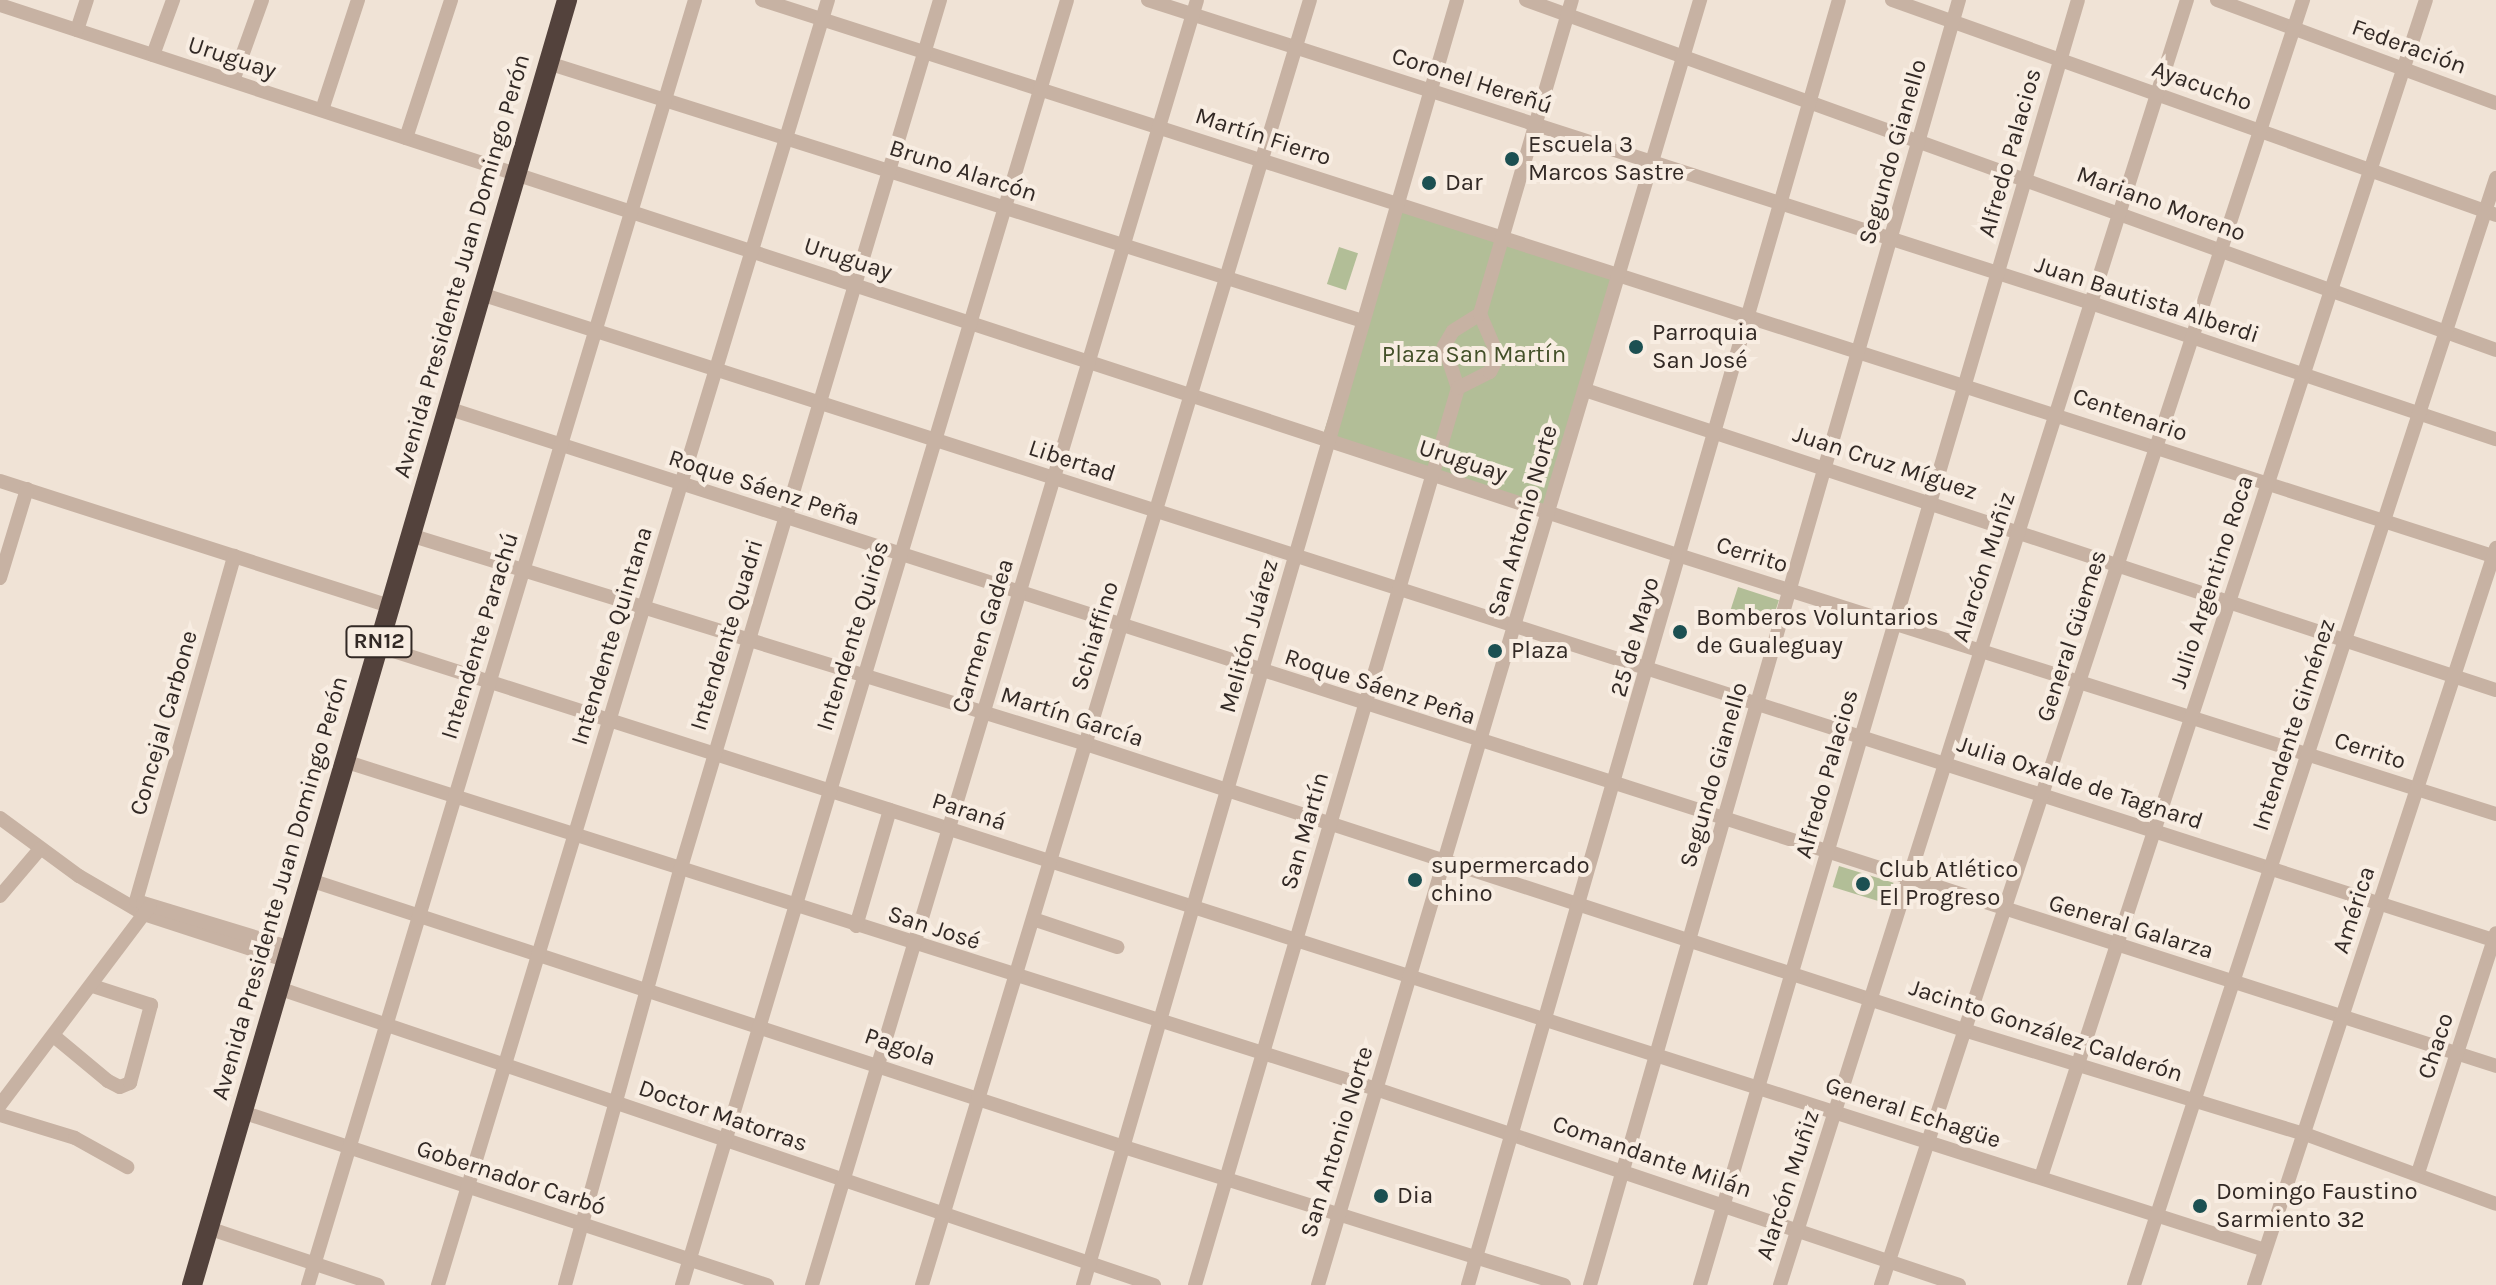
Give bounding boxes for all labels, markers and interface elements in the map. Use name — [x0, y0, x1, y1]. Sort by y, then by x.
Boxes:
street label: Federación — [2348, 13, 2470, 81]
street label: Uruguay — [184, 30, 280, 86]
street label: Coronel Hereñú — [1388, 41, 1556, 121]
street label: Avenida Presidente Juan Domingo Perón — [388, 51, 536, 481]
street label: Ayacucho — [2148, 55, 2256, 117]
street label: Segundo Gianello — [1853, 56, 1933, 248]
street label: Alfredo Palacios — [1972, 65, 2048, 241]
street label: Martín Fierro — [1191, 102, 1335, 172]
place label: Escuela 3 Marcos Sastre — [1528, 131, 1684, 187]
street label: Bruno Alarcón — [885, 134, 1041, 208]
marker: Escuela 3 Marcos Sastre — [1503, 150, 1521, 168]
street label: Mariano Moreno — [2072, 160, 2250, 248]
place label: Dar — [1445, 169, 1483, 197]
marker: Dar — [1420, 174, 1438, 192]
street label: Uruguay — [800, 231, 896, 287]
street label: Juan Bautista Alberdi — [2031, 250, 2263, 350]
place label: Parroquia San José — [1652, 319, 1758, 375]
marker: Parroquia San José — [1627, 338, 1645, 356]
park label: Plaza San Martín — [1382, 341, 1566, 369]
street label: Centenario — [2069, 382, 2191, 448]
street label: Juan Cruz Míguez — [1789, 420, 1981, 506]
street label: San Antonio Norte — [1482, 422, 1564, 620]
street label: Libertad — [1025, 433, 1119, 489]
street label: Uruguay — [1415, 433, 1511, 489]
street label: Roque Sáenz Peña — [665, 444, 863, 532]
street label: Julio Argentino Roca — [2164, 472, 2260, 692]
street label: Alarcón Muñiz — [1946, 488, 2022, 646]
street label: Intendente Quintana — [565, 523, 659, 749]
street label: Intendente Parachú — [435, 529, 525, 743]
street label: Cerrito — [1713, 530, 1791, 580]
street label: Intendente Quadri — [684, 536, 770, 734]
street label: Intendente Quirós — [810, 538, 896, 734]
street label: General Güemes — [2031, 547, 2113, 725]
street label: Carmen Gadea — [946, 555, 1020, 717]
street label: Melitón Juárez — [1213, 556, 1285, 716]
street label: 25 de Mayo — [1604, 574, 1666, 700]
street label: Schiaffino — [1065, 578, 1125, 694]
place label: Bomberos Voluntarios de Gualeguay — [1696, 604, 1939, 660]
street label: Intendente Giménez — [2246, 616, 2342, 834]
marker: Bomberos Voluntarios de Gualeguay — [1671, 623, 1689, 641]
road number: RN12 — [345, 624, 413, 660]
street label: Concejal Carbone — [124, 627, 204, 819]
place label: Plaza — [1511, 637, 1569, 665]
marker: Plaza — [1486, 642, 1504, 660]
street label: Roque Sáenz Peña — [1281, 643, 1479, 731]
street label: Avenida Presidente Juan Domingo Perón — [206, 673, 354, 1103]
street label: Segundo Gianello — [1674, 679, 1754, 871]
street label: Martín García — [997, 680, 1147, 754]
street label: Alfredo Palacios — [1789, 686, 1865, 862]
street label: Cerrito — [2331, 726, 2409, 776]
street label: Julia Oxalde de Tagnard — [1954, 730, 2206, 836]
street label: San Martín — [1275, 769, 1335, 893]
street label: Paraná — [928, 787, 1010, 837]
place label: supermercado chino — [1431, 852, 1590, 908]
place label: Club Atlético El Progreso — [1879, 856, 2018, 912]
street label: América — [2326, 863, 2382, 957]
marker: supermercado chino — [1406, 871, 1424, 889]
marker: Club Atlético El Progreso — [1854, 875, 1872, 893]
street label: General Galarza — [2045, 888, 2217, 966]
street label: San José — [884, 900, 984, 956]
street label: Jacinto González Calderón — [1906, 973, 2186, 1089]
street label: Chaco — [2412, 1009, 2460, 1083]
street label: Pagola — [861, 1021, 939, 1073]
street label: San Antonio Norte — [1294, 1043, 1380, 1241]
street label: General Echagüe — [1822, 1071, 2004, 1155]
street label: Doctor Matorras — [635, 1074, 811, 1158]
street label: Alarcón Muñiz — [1750, 1106, 1826, 1264]
street label: Comandante Milán — [1549, 1109, 1755, 1205]
street label: Gobernador Carbó — [413, 1134, 609, 1222]
place label: Domingo Faustino Sarmiento 32 — [2216, 1178, 2418, 1234]
place label: Dia — [1397, 1182, 1433, 1210]
marker: Dia — [1372, 1187, 1390, 1205]
marker: Domingo Faustino Sarmiento 32 — [2191, 1197, 2209, 1215]

